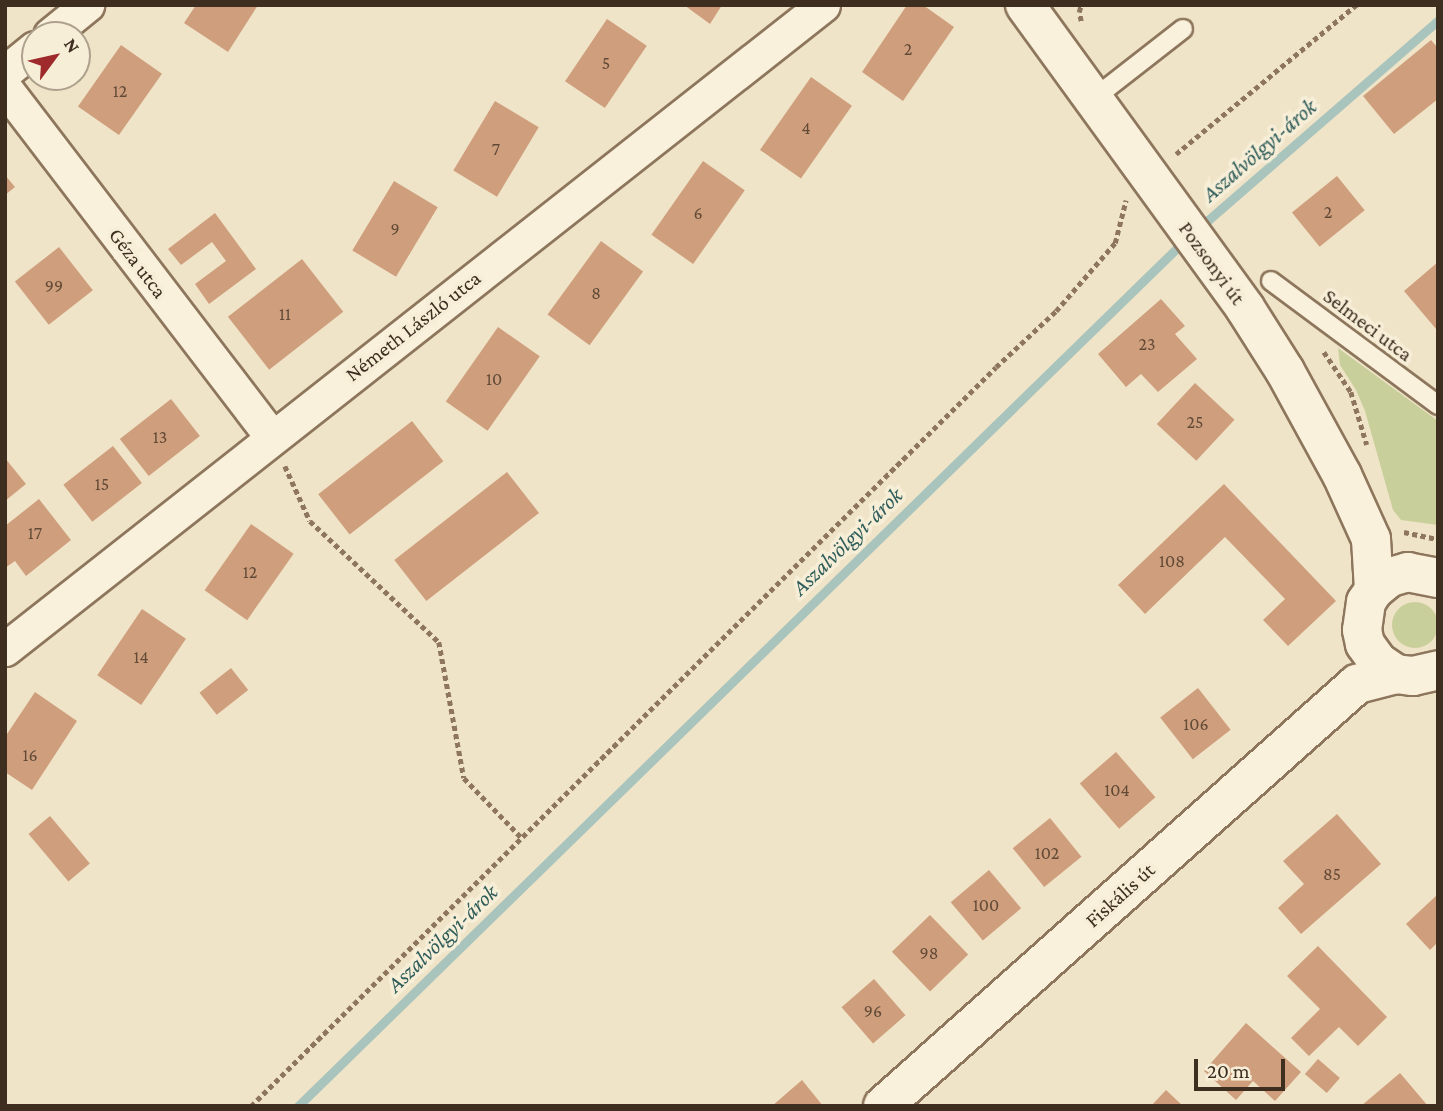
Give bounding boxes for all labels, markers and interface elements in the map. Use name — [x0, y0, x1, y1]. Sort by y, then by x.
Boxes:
north arrow — [21, 21, 91, 91]
text: N — [60, 34, 85, 57]
house number: 2 — [904, 38, 912, 60]
house number: 5 — [602, 52, 610, 74]
house number: 12 — [113, 80, 127, 102]
water label: Aszalvölgyi-árok — [1196, 93, 1322, 207]
house number: 4 — [801, 117, 811, 139]
house number: 7 — [492, 138, 500, 160]
house number: 2 — [1324, 201, 1332, 223]
house number: 6 — [693, 202, 703, 224]
street label: Pozsonyi út — [1173, 217, 1251, 309]
house number: 9 — [390, 218, 400, 240]
street label: Géza utca — [103, 223, 173, 303]
street label: Németh László utca — [340, 265, 486, 387]
house number: 99 — [45, 275, 63, 297]
house number: 8 — [591, 282, 601, 304]
street label: Selmeci utca — [1318, 283, 1418, 367]
house number: 11 — [279, 303, 291, 325]
house number: 23 — [1138, 333, 1156, 355]
house number: 10 — [486, 368, 502, 390]
house number: 25 — [1186, 411, 1204, 433]
house number: 13 — [153, 426, 167, 448]
house number: 15 — [95, 473, 109, 495]
water label: Aszalvölgyi-árok — [786, 481, 908, 601]
house number: 17 — [28, 522, 42, 544]
house number: 108 — [1159, 550, 1185, 572]
house number: 12 — [243, 561, 257, 583]
house number: 14 — [133, 646, 149, 668]
house number: 106 — [1183, 713, 1209, 735]
house number: 16 — [22, 744, 38, 766]
house number: 104 — [1104, 779, 1130, 801]
house number: 102 — [1035, 842, 1059, 864]
street label: Fiskális út — [1080, 857, 1160, 933]
house number: 85 — [1323, 863, 1341, 885]
water label: Aszalvölgyi-árok — [381, 878, 503, 998]
house number: 100 — [973, 894, 999, 916]
house number: 98 — [920, 942, 938, 964]
house number: 96 — [864, 1000, 882, 1022]
scale bar — [1198, 1044, 1289, 1088]
text: 20 m — [1207, 1059, 1250, 1083]

